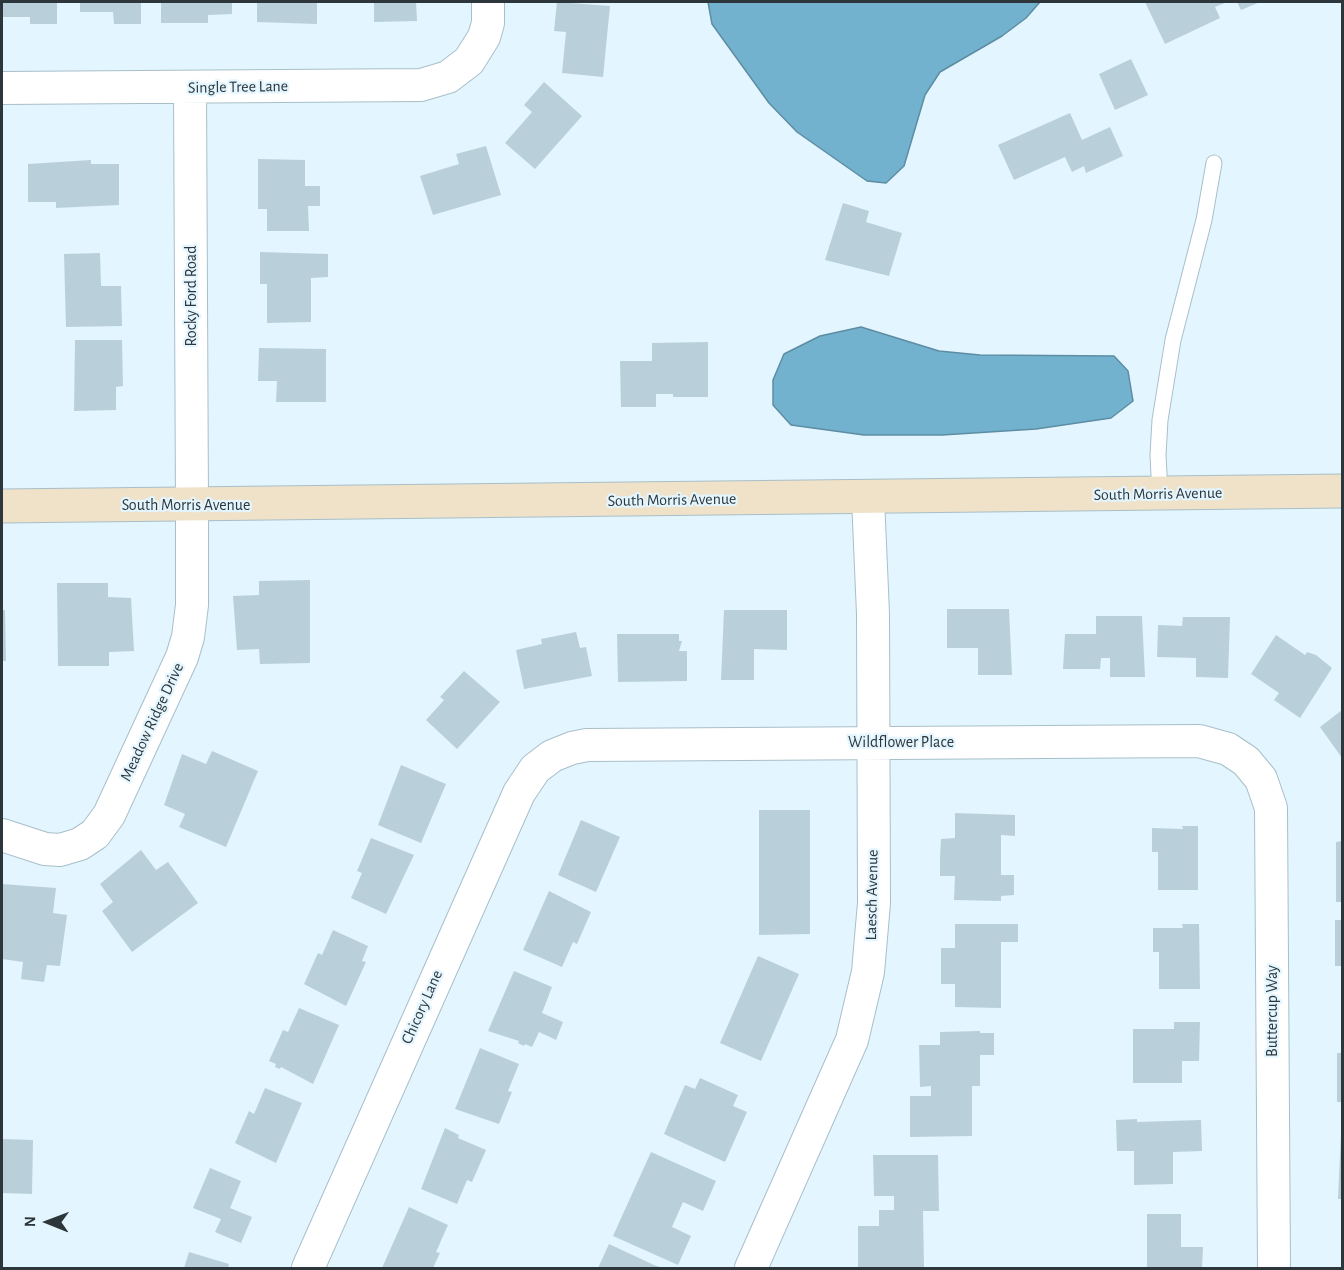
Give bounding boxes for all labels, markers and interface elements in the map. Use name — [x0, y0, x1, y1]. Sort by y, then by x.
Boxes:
street label: Single Tree Lane — [188, 77, 288, 97]
street label: Rocky Ford Road — [181, 245, 201, 347]
street label: South Morris Avenue — [1093, 483, 1223, 505]
street label: South Morris Avenue — [607, 489, 737, 511]
street label: South Morris Avenue — [122, 495, 250, 515]
street label: Meadow Ridge Drive — [116, 660, 188, 784]
street label: Wildflower Place — [848, 732, 954, 752]
street label: Laesch Avenue — [862, 849, 882, 941]
street label: Buttercup Way — [1262, 965, 1282, 1057]
street label: Chicory Lane — [397, 967, 447, 1047]
north arrow — [18, 1192, 78, 1252]
text: N — [22, 1216, 38, 1227]

